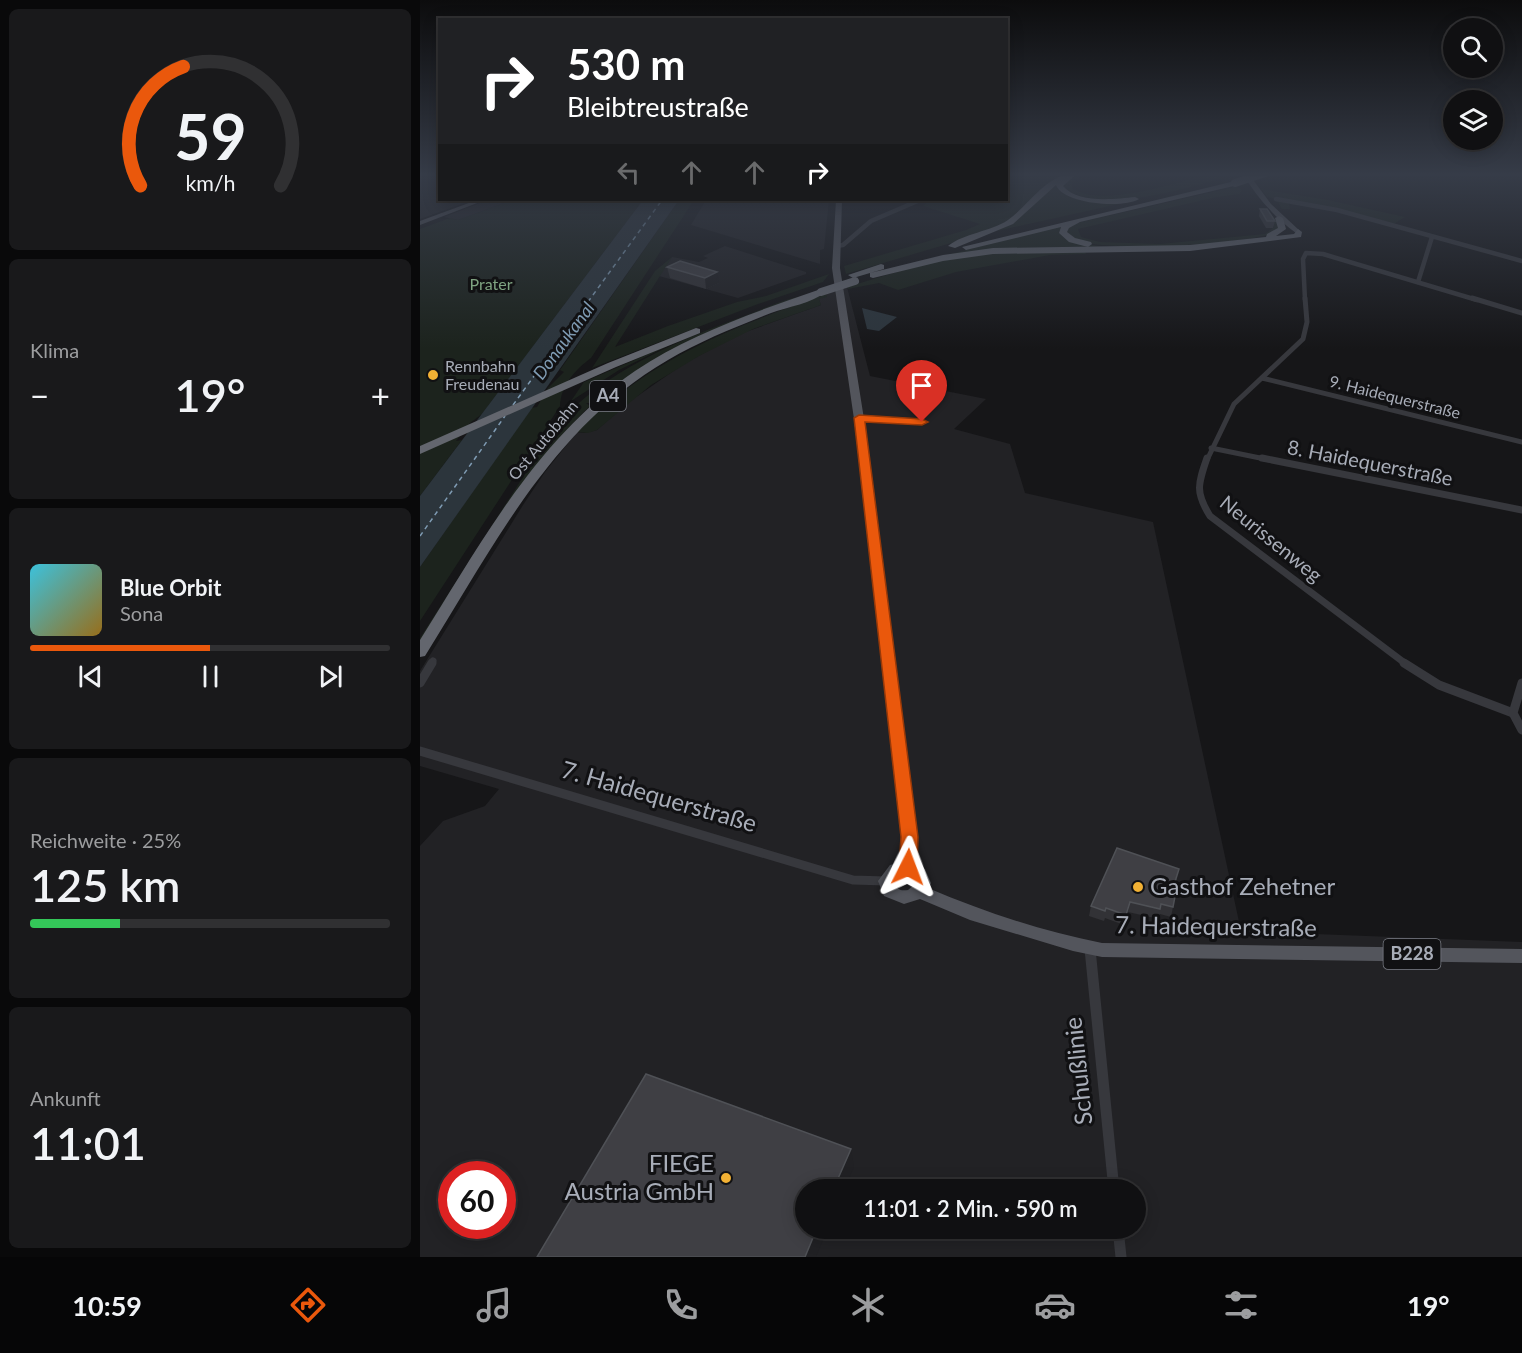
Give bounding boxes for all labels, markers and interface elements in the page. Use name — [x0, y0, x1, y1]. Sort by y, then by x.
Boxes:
map controls — [1443, 18, 1503, 150]
button: search — [1443, 18, 1503, 78]
text: 530 m — [567, 39, 685, 89]
icon: right — [468, 42, 546, 120]
text: Bleibtreustraße — [567, 90, 749, 123]
button: layers — [1443, 90, 1503, 150]
text: 59 — [174, 98, 246, 173]
icon: left — [612, 156, 645, 189]
icon: ahead — [675, 156, 708, 189]
icon: ahead — [738, 156, 771, 189]
icon: right — [801, 156, 834, 189]
text: km/h — [185, 171, 235, 197]
park label: Prater — [470, 274, 513, 293]
water label: Donaukanal — [528, 297, 599, 383]
text: Klima — [30, 338, 79, 362]
place label: Rennbahn Freudenau — [445, 356, 519, 393]
pin — [896, 360, 947, 422]
text: 19° — [175, 368, 245, 422]
marker: Rennbahn Freudenau — [426, 368, 440, 382]
icon: arrive — [905, 369, 938, 402]
street label: 9. Haidequerstraße — [1328, 371, 1463, 422]
text: − — [30, 375, 49, 415]
text: + — [371, 375, 390, 415]
road number: A4 — [590, 381, 626, 411]
street label: Ost Autobahn — [504, 396, 581, 483]
street label: 8. Haidequerstraße — [1285, 434, 1455, 490]
street label: Neurissenweg — [1216, 490, 1327, 587]
text: Blue Orbit — [120, 574, 221, 601]
text: Sona — [120, 601, 163, 625]
icon: previous — [74, 660, 107, 693]
icon: pause — [194, 660, 227, 693]
icon: next — [314, 660, 347, 693]
street label: 7. Haidequerstraße — [558, 754, 760, 837]
text: Reichweite · 25% — [30, 828, 181, 852]
position arrow — [876, 835, 940, 899]
text: 125 km — [30, 858, 180, 912]
place label: Gasthof Zehetner — [1150, 871, 1335, 900]
marker: Gasthof Zehetner — [1131, 880, 1145, 894]
street label: 7. Haidequerstraße — [1115, 909, 1317, 942]
road number: B228 — [1384, 939, 1440, 969]
street label: Schußlinie — [1057, 1016, 1098, 1127]
text: Ankunft — [30, 1086, 101, 1110]
text: 11:01 — [30, 1116, 146, 1170]
place label: FIEGE Austria GmbH — [565, 1148, 714, 1205]
speed limit sign: 60 — [438, 1161, 516, 1239]
marker: FIEGE Austria GmbH — [719, 1171, 733, 1185]
text: 11:01 · 2 Min. · 590 m — [863, 1195, 1078, 1222]
icon: directions — [287, 1284, 329, 1326]
icon: music — [473, 1284, 515, 1326]
icon: phone — [660, 1284, 702, 1326]
icon: climate — [847, 1284, 889, 1326]
icon: car — [1034, 1284, 1076, 1326]
icon: filters — [1220, 1284, 1262, 1326]
text: 10:59 — [72, 1289, 142, 1322]
text: 19° — [1407, 1289, 1450, 1322]

